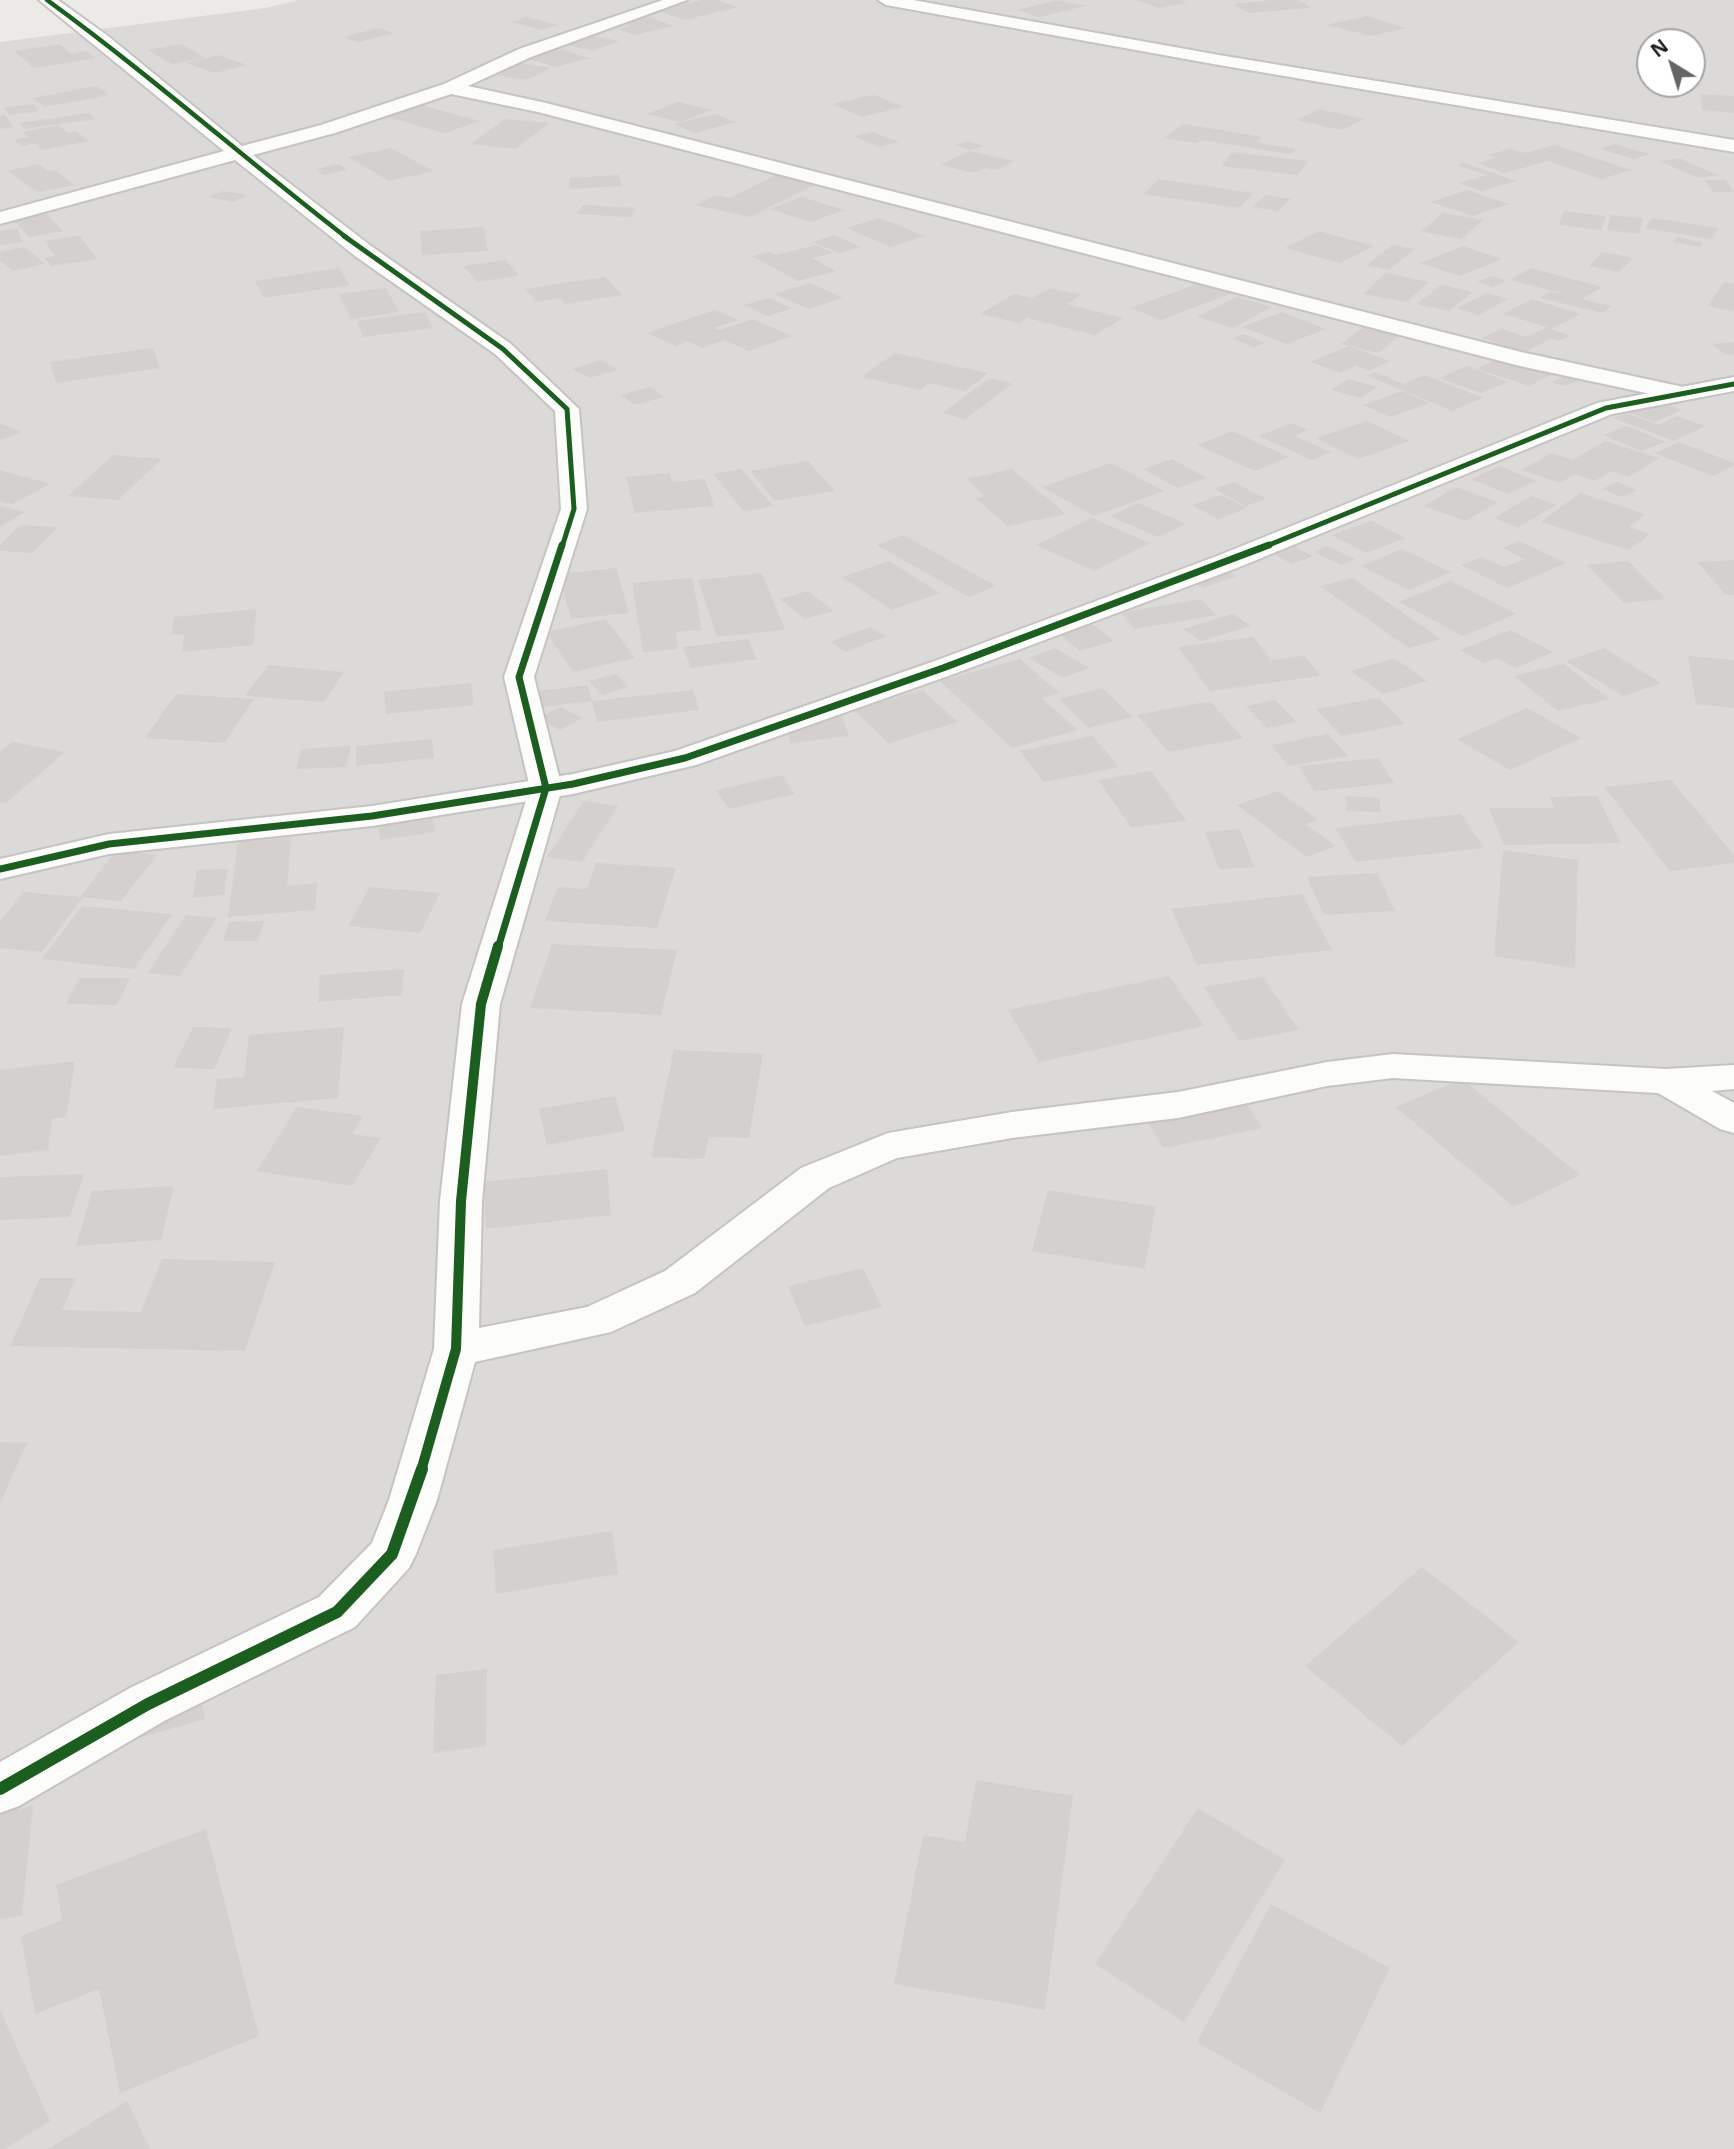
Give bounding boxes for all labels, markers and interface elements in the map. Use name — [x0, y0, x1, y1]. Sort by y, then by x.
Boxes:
north arrow — [1636, 28, 1706, 98]
text: N — [1645, 33, 1673, 63]

